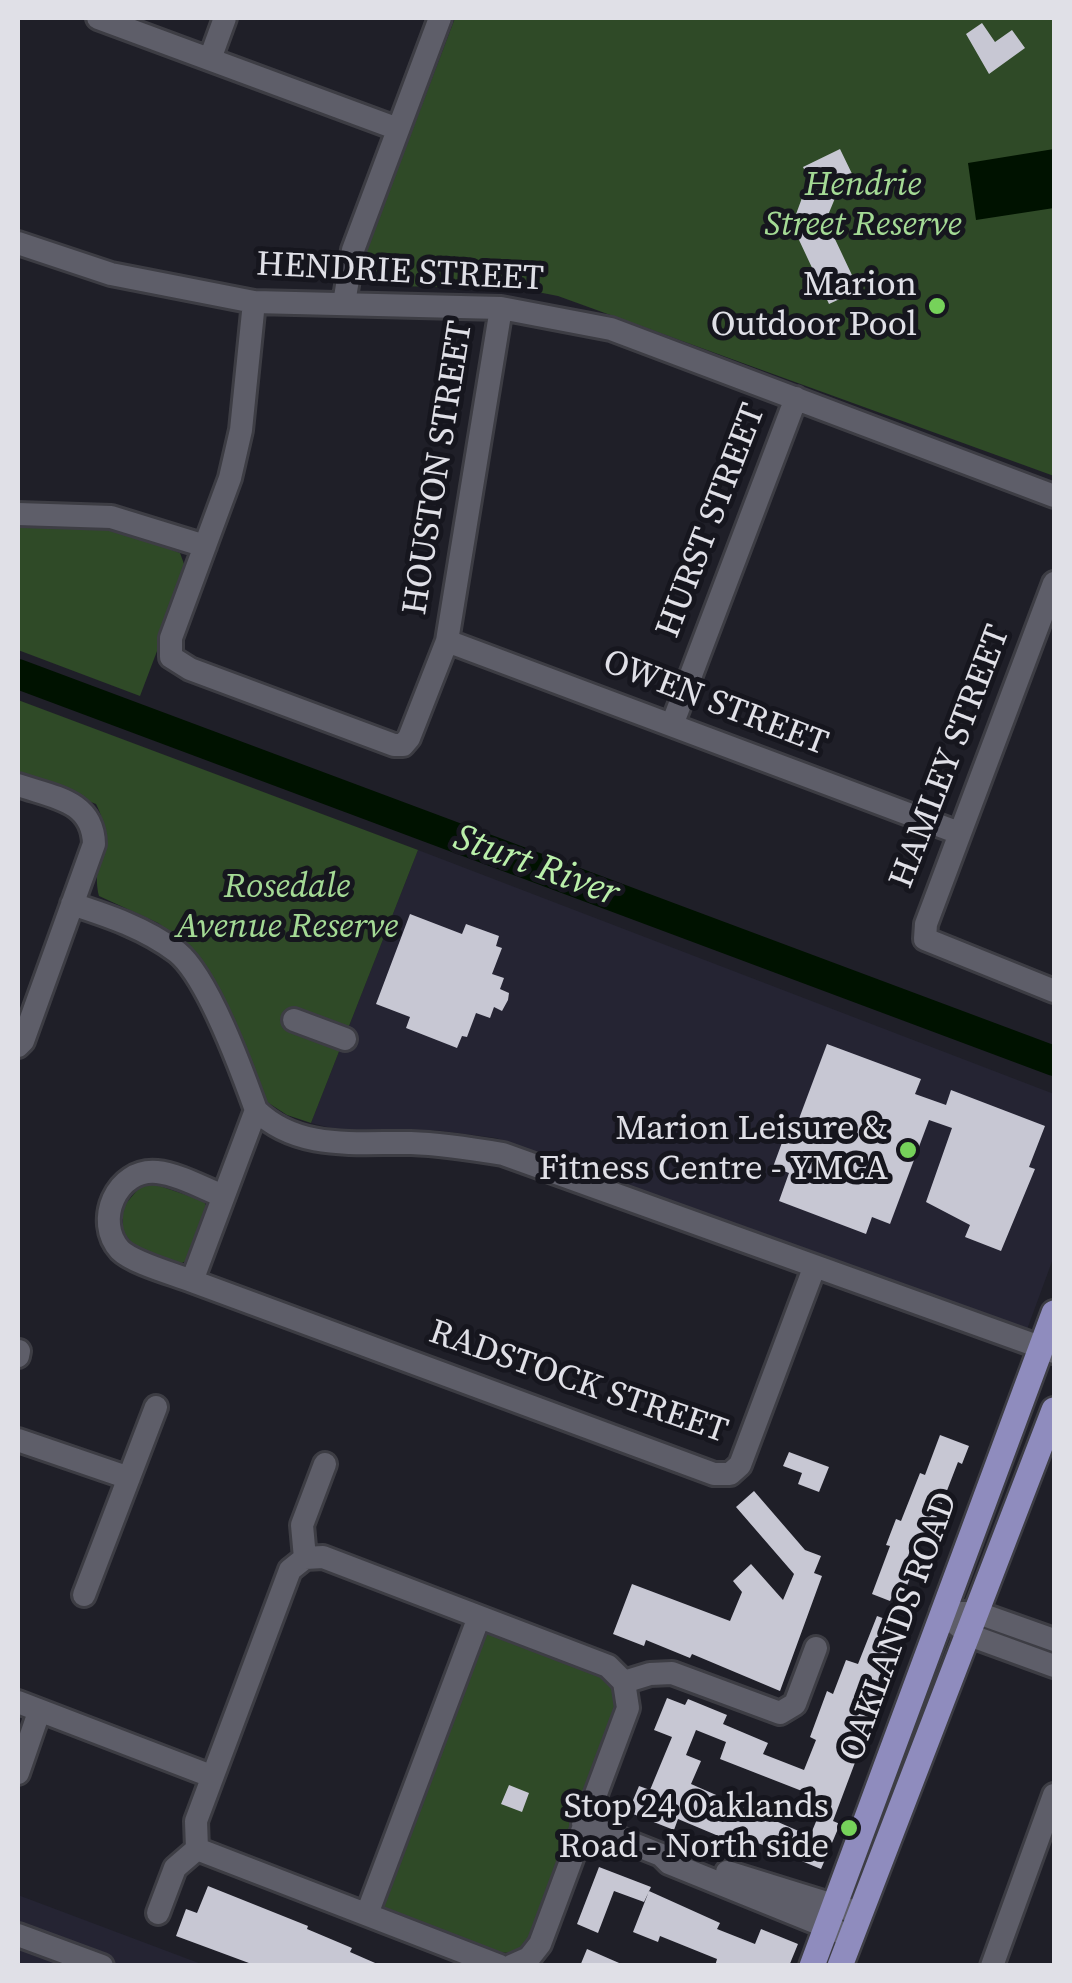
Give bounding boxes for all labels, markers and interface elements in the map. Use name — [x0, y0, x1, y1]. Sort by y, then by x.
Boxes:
park label: Hendrie Street Reserve — [764, 165, 962, 247]
street label: HENDRIE STREET — [255, 244, 545, 302]
place label: Marion Outdoor Pool — [711, 265, 917, 347]
marker: Marion Outdoor Pool — [926, 295, 948, 317]
street label: HOUSTON STREET — [395, 318, 483, 618]
street label: HURST STREET — [648, 398, 776, 644]
street label: HAMLEY STREET — [882, 620, 1020, 894]
street label: OWEN STREET — [597, 642, 833, 766]
water label: Sturt River — [447, 816, 625, 918]
park label: Rosedale Avenue Reserve — [176, 867, 398, 949]
place label: Marion Leisure & Fitness Centre - YMCA — [539, 1109, 888, 1191]
marker: Marion Leisure & Fitness Centre - YMCA — [897, 1139, 919, 1161]
street label: RADSTOCK STREET — [423, 1312, 733, 1454]
street label: OAKLANDS ROAD — [832, 1487, 968, 1767]
place label: Stop 24 Oaklands Road - North side — [559, 1787, 829, 1869]
marker: Stop 24 Oaklands Road - North side — [838, 1817, 860, 1839]

